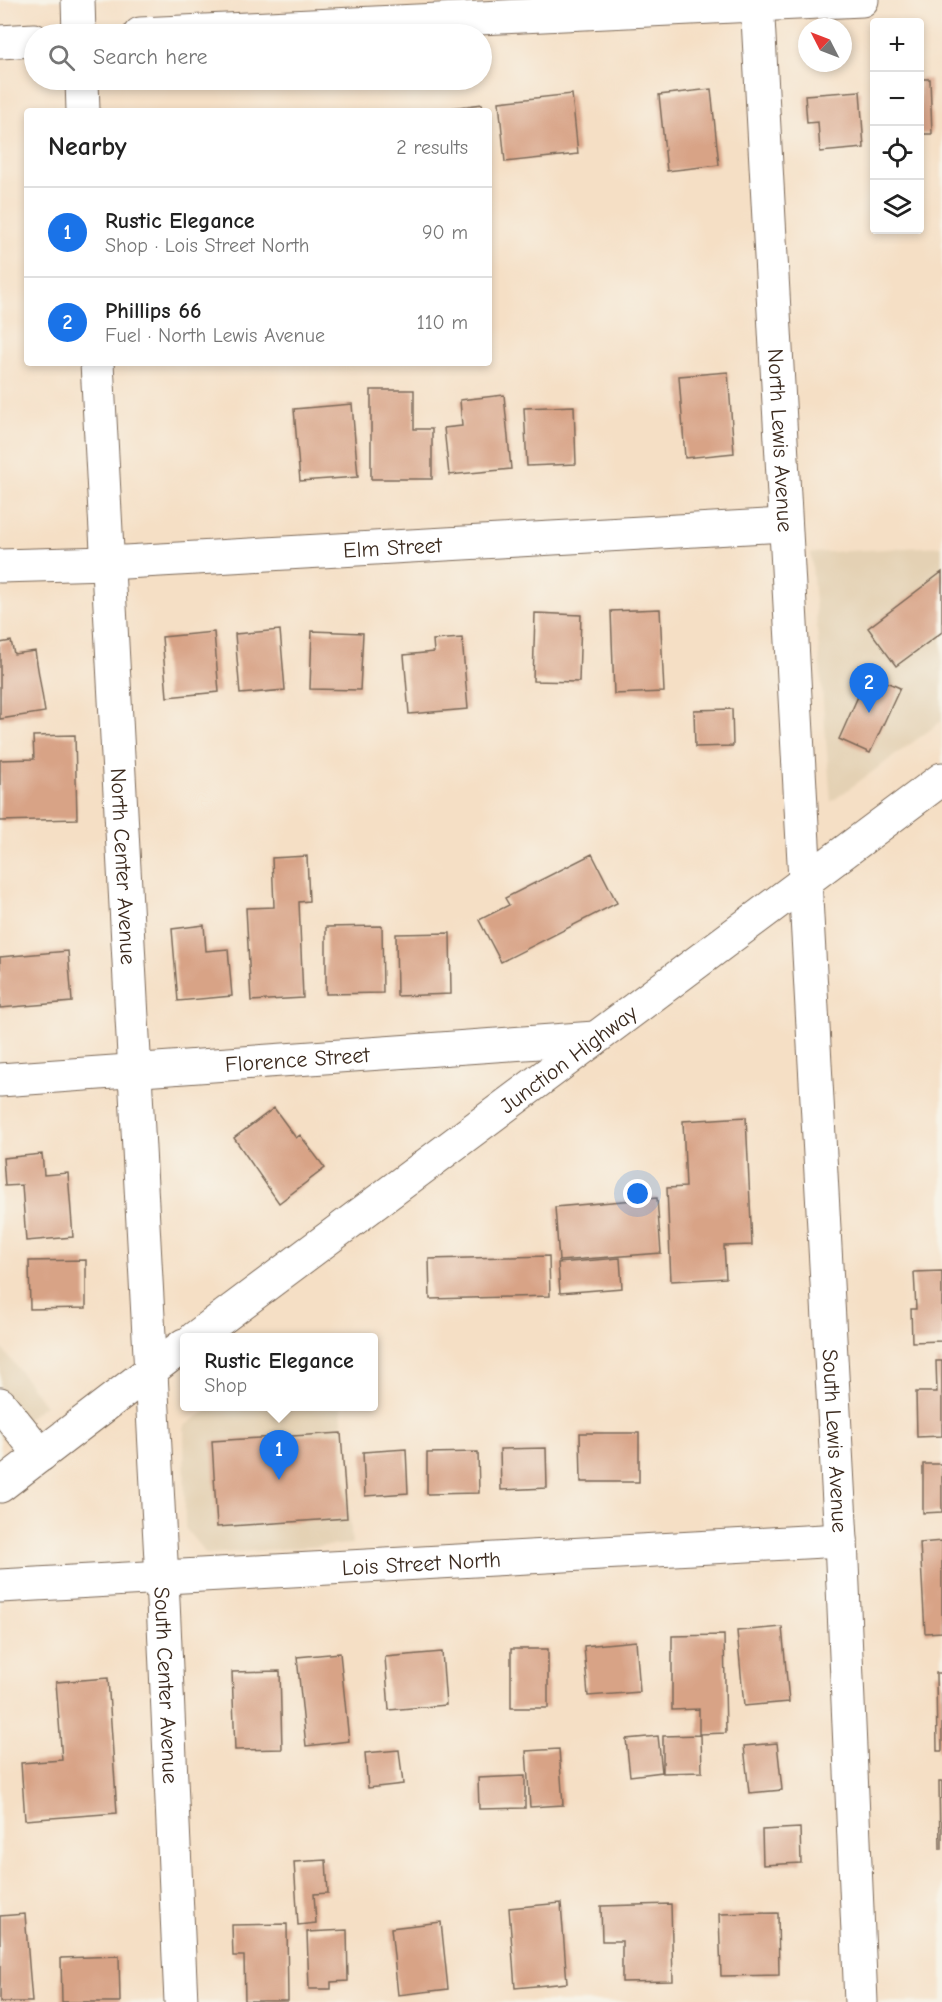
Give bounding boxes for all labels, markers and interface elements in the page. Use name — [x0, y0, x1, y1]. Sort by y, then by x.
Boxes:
north arrow — [798, 18, 852, 72]
map controls — [870, 18, 924, 234]
button: + — [870, 18, 924, 72]
search box — [24, 24, 492, 90]
icon: search — [45, 41, 78, 74]
text: Search here — [93, 44, 208, 70]
button: − — [870, 72, 924, 126]
button: locate — [870, 126, 924, 180]
text: Nearby — [48, 132, 127, 162]
text: 2 results — [396, 136, 468, 159]
button: layers — [870, 180, 924, 234]
text: Rustic Elegance — [105, 208, 255, 234]
text: 1 — [64, 221, 71, 244]
text: 90 m — [422, 221, 468, 244]
text: Shop · Lois Street North — [105, 234, 310, 257]
text: Phillips 66 — [105, 298, 202, 324]
text: 2 — [63, 311, 72, 334]
text: 110 m — [417, 311, 468, 334]
text: Fuel · North Lewis Avenue — [105, 324, 325, 347]
street label: North Lewis Avenue — [762, 348, 798, 533]
street label: Elm Street — [343, 532, 443, 564]
pin: 2 — [850, 664, 888, 713]
street label: North Center Avenue — [105, 767, 141, 965]
street label: Junction Highway — [495, 1000, 643, 1119]
street label: Florence Street — [224, 1042, 371, 1078]
your location — [623, 1179, 652, 1208]
popup — [180, 1333, 378, 1411]
text: Rustic Elegance — [204, 1348, 354, 1374]
street label: South Lewis Avenue — [817, 1348, 853, 1533]
text: Shop — [204, 1374, 247, 1397]
pin: 1 — [260, 1430, 298, 1480]
street label: Lois Street North — [341, 1547, 502, 1581]
street label: South Center Avenue — [148, 1586, 183, 1784]

